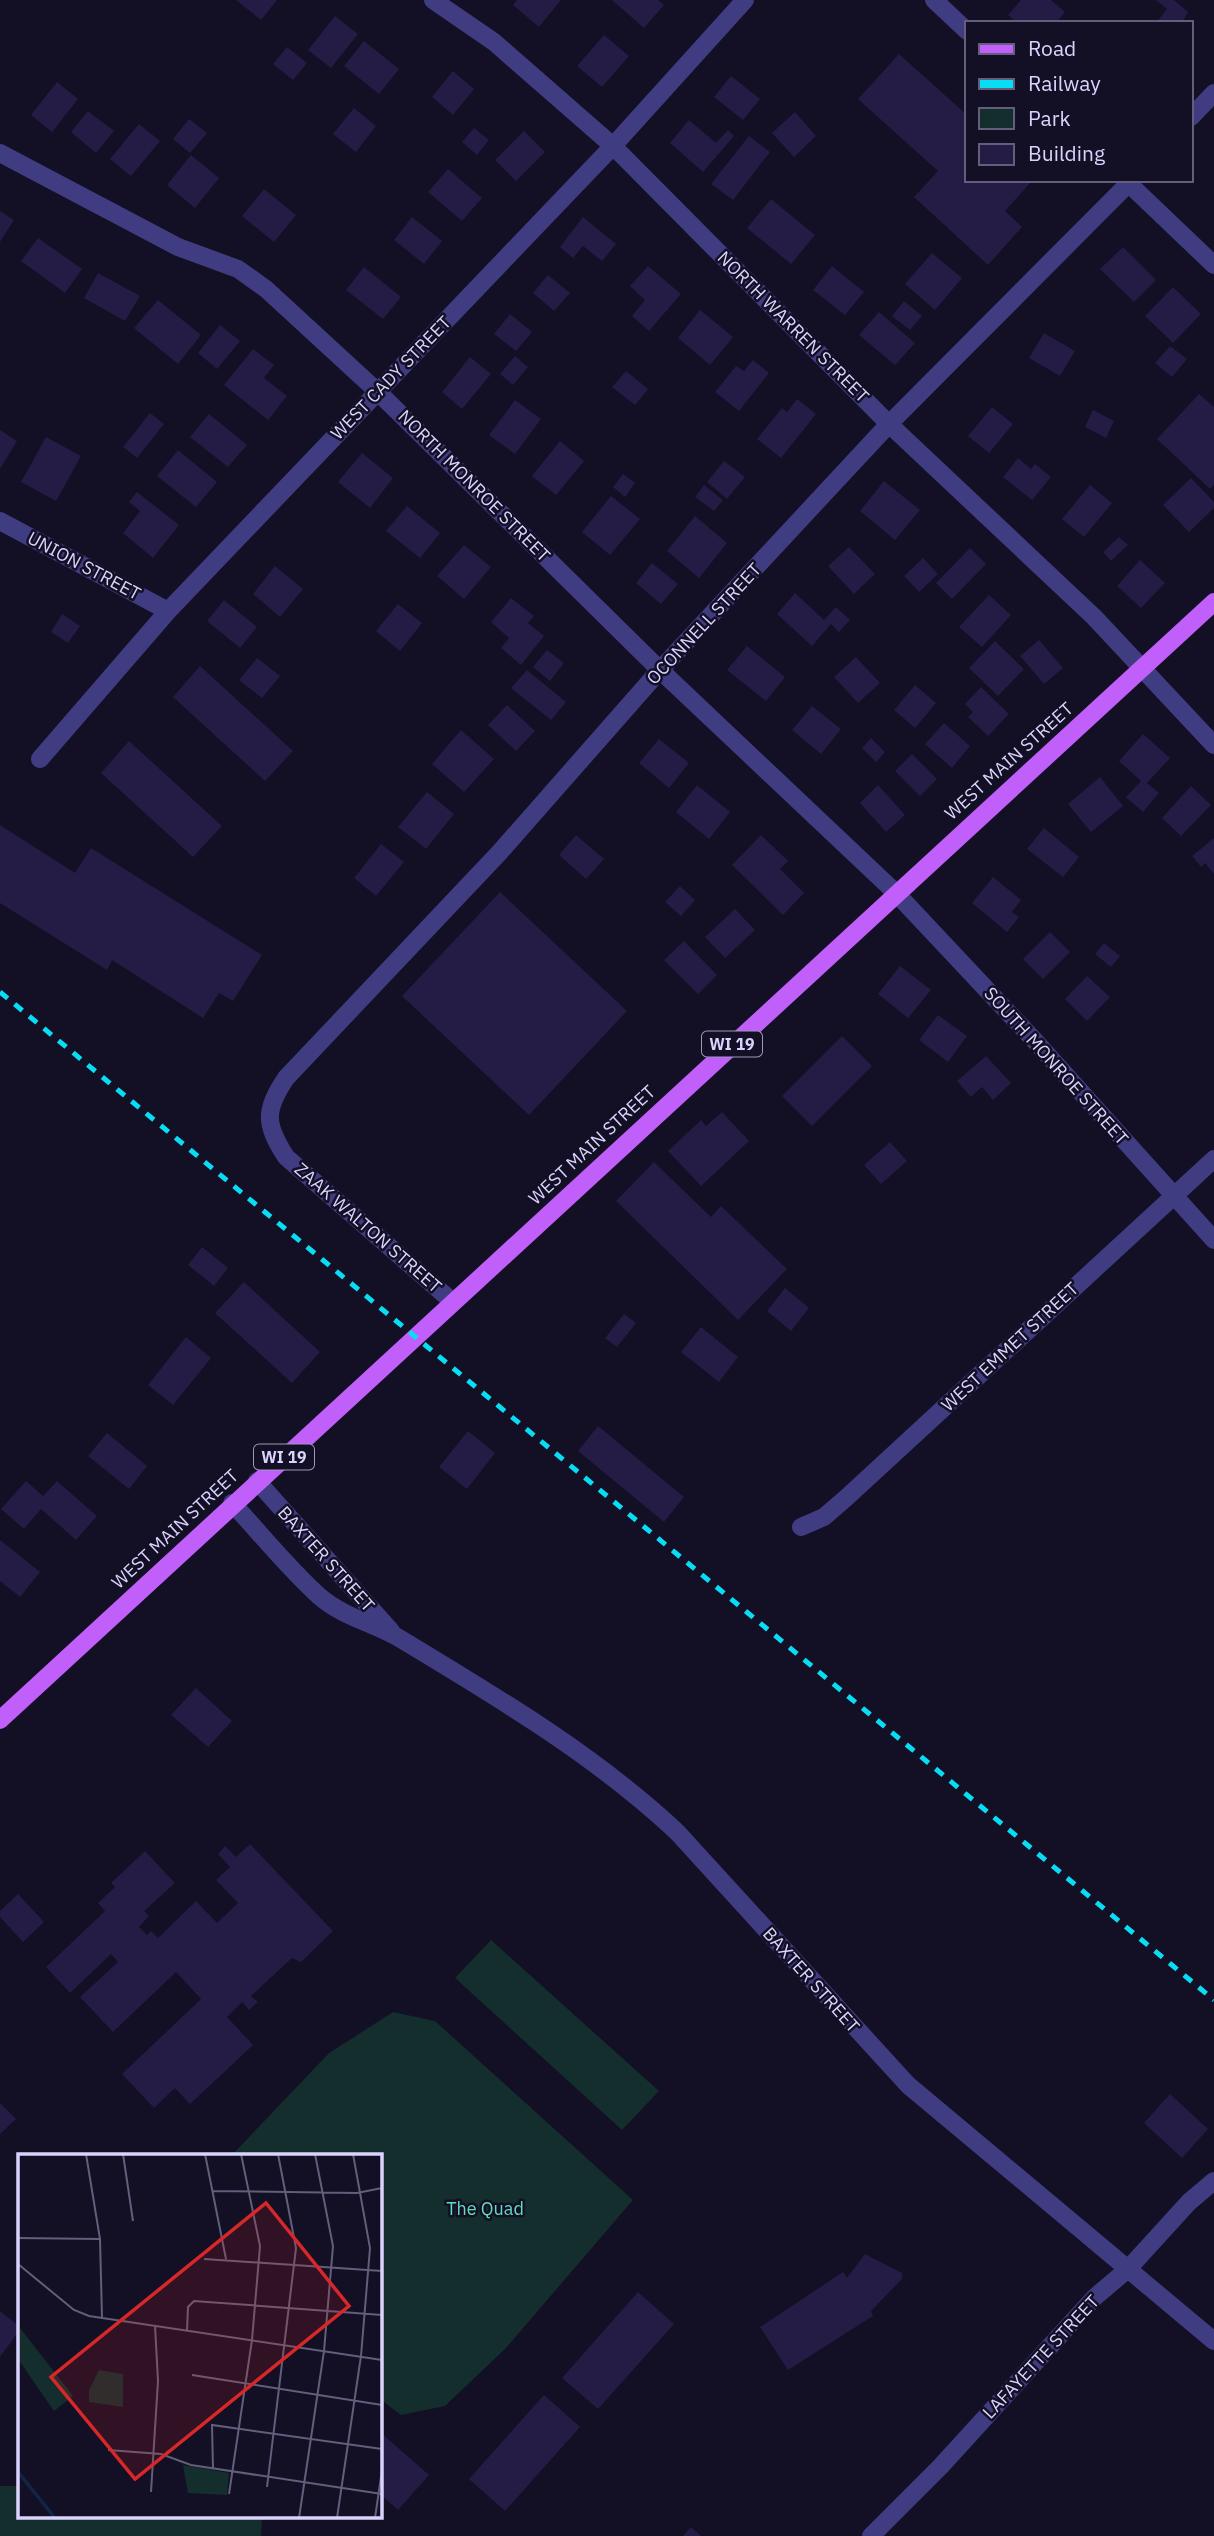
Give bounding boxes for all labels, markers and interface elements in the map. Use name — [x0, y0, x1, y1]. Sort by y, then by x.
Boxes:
legend — [965, 21, 1193, 182]
text: Road — [1028, 34, 1076, 62]
text: Railway — [1028, 69, 1101, 97]
text: Park — [1028, 104, 1071, 132]
text: Building — [1028, 139, 1105, 167]
street label: NORTH WARREN STREET — [713, 246, 874, 407]
street label: WEST CADY STREET — [325, 311, 456, 445]
street label: NORTH MONROE STREET — [393, 405, 555, 567]
street label: UNION STREET — [24, 526, 145, 605]
street label: OCONNELL STREET — [641, 558, 766, 689]
street label: WEST MAIN STREET — [940, 697, 1078, 824]
street label: SOUTH MONROE STREET — [979, 982, 1133, 1150]
road number: WI 19 — [702, 1032, 762, 1056]
street label: WEST MAIN STREET — [523, 1080, 660, 1209]
street label: ZAAK WALTON STREET — [290, 1157, 447, 1298]
street label: WEST EMMET STREET — [936, 1277, 1083, 1416]
road number: WI 19 — [254, 1444, 314, 1470]
street label: WEST MAIN STREET — [106, 1464, 243, 1593]
street label: BAXTER STREET — [273, 1501, 380, 1616]
street label: BAXTER STREET — [758, 1922, 865, 2037]
inset map — [18, 2154, 382, 2518]
park label: The Quad — [446, 2197, 524, 2220]
street label: LAFAYETTE STREET — [977, 2290, 1104, 2423]

